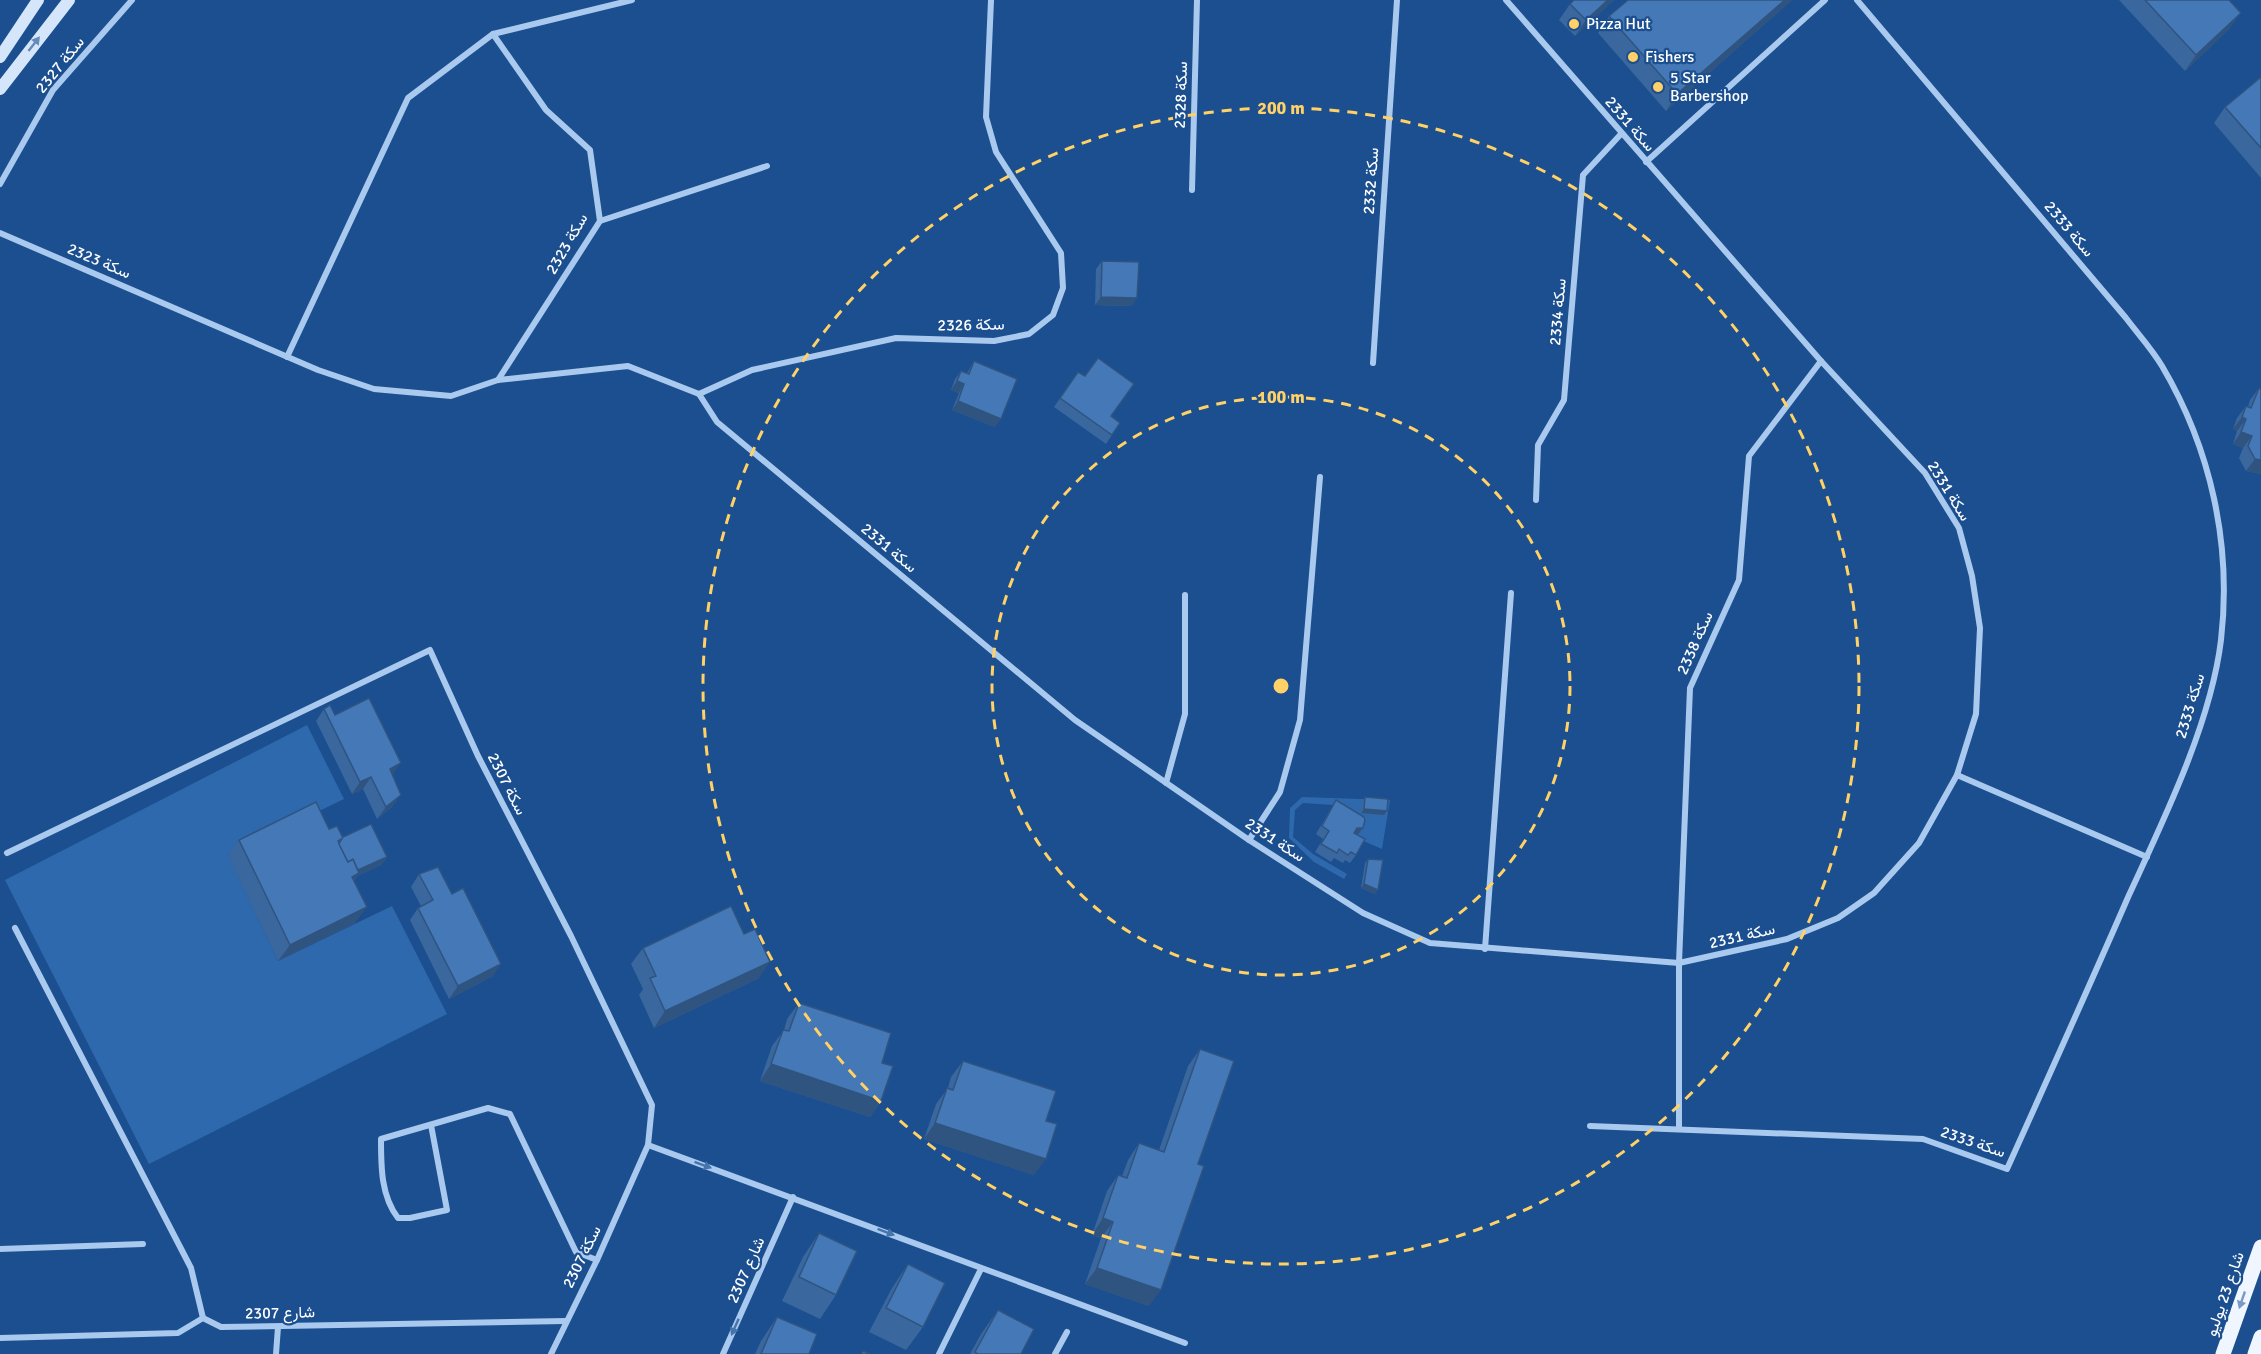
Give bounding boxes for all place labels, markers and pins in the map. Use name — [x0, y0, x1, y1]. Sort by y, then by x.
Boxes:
place label: Pizza Hut — [1586, 14, 1651, 34]
marker: Pizza Hut — [1567, 17, 1581, 31]
place label: Fishers — [1645, 47, 1694, 67]
marker: Fishers — [1626, 50, 1640, 64]
place label: 5 Star Barbershop — [1670, 68, 1749, 106]
marker: 5 Star Barbershop — [1651, 80, 1665, 94]
centre of rings — [1271, 676, 1291, 696]

